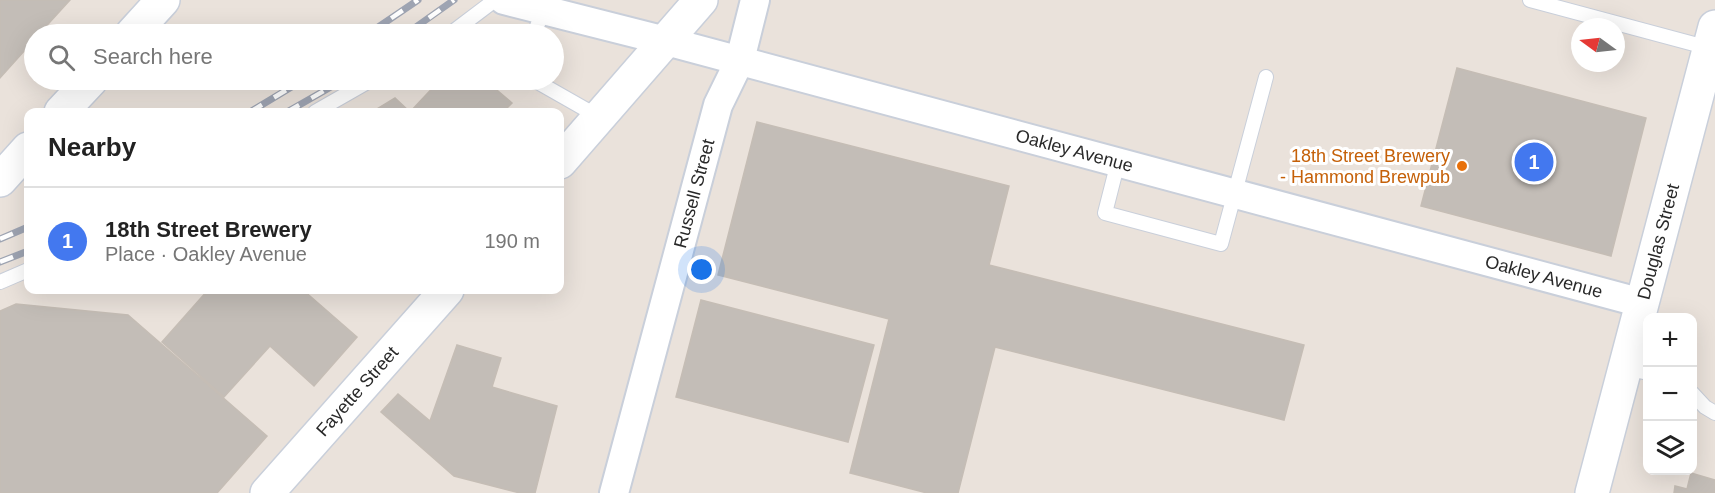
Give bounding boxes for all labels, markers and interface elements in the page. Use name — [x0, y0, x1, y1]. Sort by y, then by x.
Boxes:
north arrow — [1571, 18, 1625, 72]
search box — [24, 24, 564, 90]
icon: search — [45, 41, 78, 74]
text: Search here — [93, 44, 213, 69]
street label: Oakley Avenue — [1013, 125, 1135, 176]
text: Nearby — [48, 132, 136, 162]
street label: Russell Street — [670, 137, 718, 250]
pin: 1 — [1514, 140, 1553, 184]
place label: 18th Street Brewery - Hammond Brewpub — [1280, 146, 1450, 187]
marker: 18th Street Brewery - Hammond Brewpub — [1455, 159, 1469, 173]
street label: Douglas Street — [1633, 181, 1683, 302]
text: 18th Street Brewery — [105, 217, 312, 242]
text: 1 — [62, 230, 73, 252]
text: 190 m — [484, 230, 540, 252]
text: Place · Oakley Avenue — [105, 243, 307, 265]
street label: Oakley Avenue — [1483, 251, 1605, 302]
your location — [687, 255, 716, 284]
map controls — [1643, 313, 1697, 475]
button: + — [1643, 313, 1697, 367]
street label: Fayette Street — [312, 342, 402, 440]
button: − — [1643, 367, 1697, 421]
button: layers — [1643, 421, 1697, 475]

